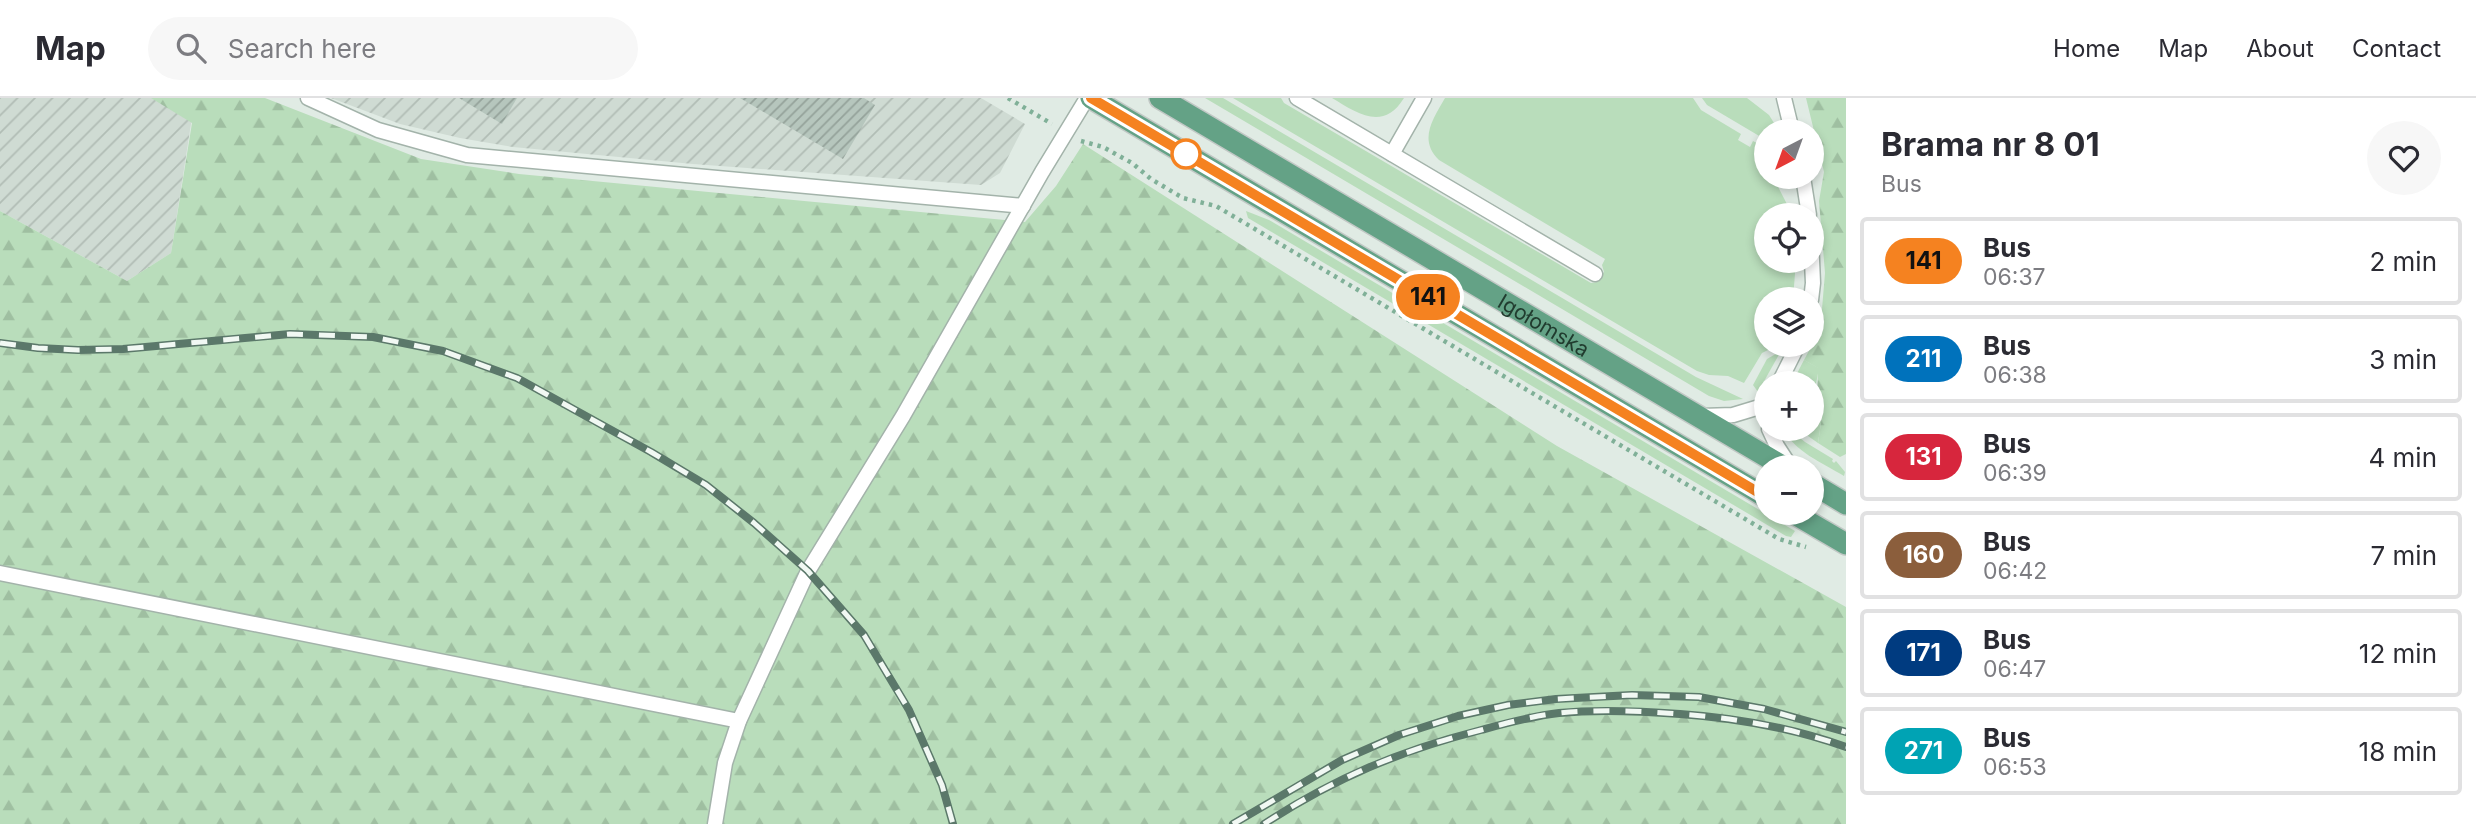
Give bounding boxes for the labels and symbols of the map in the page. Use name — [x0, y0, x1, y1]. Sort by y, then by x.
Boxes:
north arrow — [1754, 119, 1824, 189]
unlabelled marker — [1171, 139, 1201, 169]
line badge: 141 — [1388, 274, 1468, 320]
street label: Igołomska — [1494, 288, 1594, 362]

